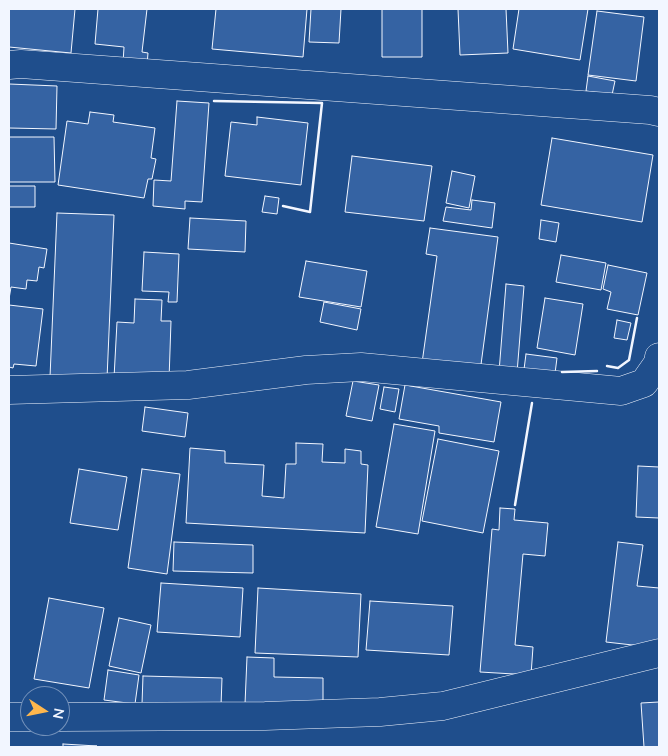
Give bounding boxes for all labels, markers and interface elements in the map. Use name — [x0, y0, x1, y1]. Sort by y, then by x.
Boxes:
north arrow — [20, 686, 70, 736]
text: N — [49, 707, 69, 721]

